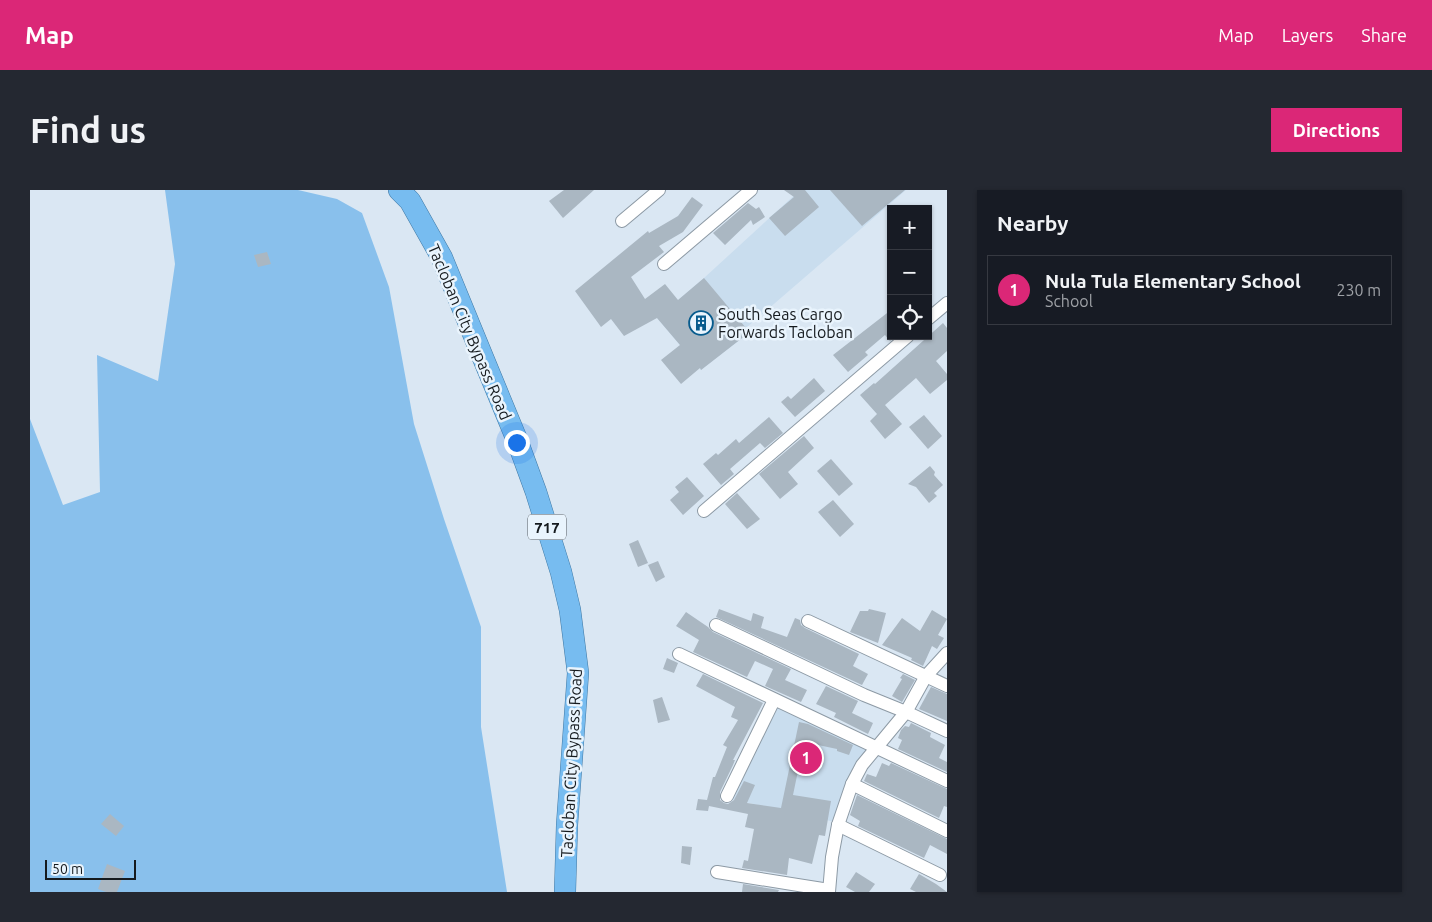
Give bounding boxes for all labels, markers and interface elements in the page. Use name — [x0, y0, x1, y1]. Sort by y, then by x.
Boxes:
text: Map — [25, 22, 74, 49]
text: Map — [1218, 25, 1254, 45]
text: Layers — [1282, 25, 1333, 45]
text: Share — [1361, 25, 1407, 45]
button: Directions — [1271, 108, 1402, 152]
text: Find us — [30, 110, 146, 150]
map controls — [887, 205, 932, 340]
button: + — [887, 205, 932, 250]
text: Nearby — [997, 211, 1068, 235]
street label: Tacloban City Bypass Road — [425, 241, 515, 423]
button: − — [887, 250, 932, 295]
text: Nula Tula Elementary School — [1045, 270, 1301, 292]
text: 1 — [1009, 281, 1019, 299]
text: 230 m — [1336, 281, 1381, 299]
text: School — [1045, 292, 1093, 310]
button: locate — [887, 295, 932, 340]
place label: South Seas Cargo Forwards Tacloban — [718, 305, 853, 341]
building icon: South Seas Cargo Forwards Tacloban — [688, 310, 714, 336]
your location — [504, 430, 530, 456]
road number: 717 — [528, 514, 566, 540]
street label: Tacloban City Bypass Road — [557, 668, 585, 858]
pin: 1 — [790, 739, 822, 777]
scale bar — [45, 857, 136, 880]
text: 50 m — [52, 861, 83, 877]

